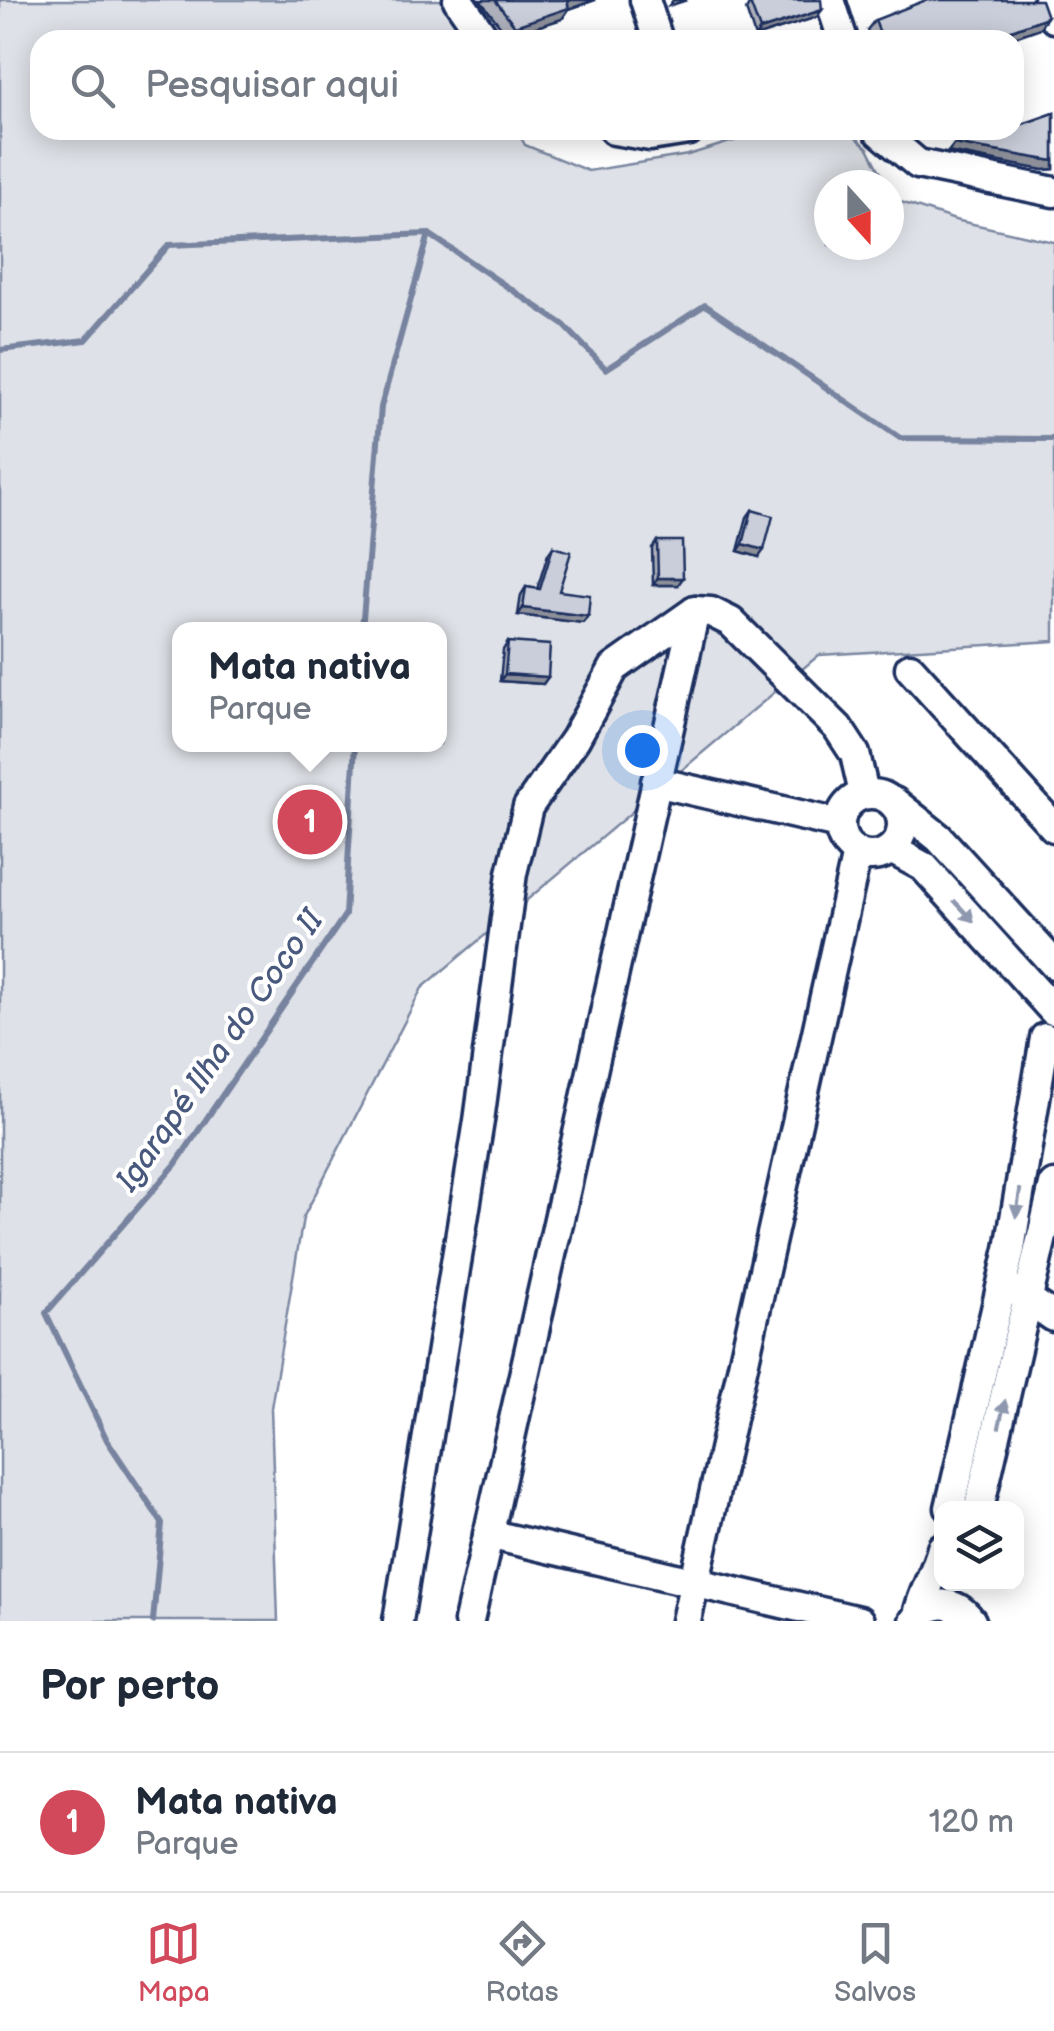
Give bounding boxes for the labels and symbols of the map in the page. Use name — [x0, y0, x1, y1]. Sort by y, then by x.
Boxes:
north arrow — [814, 170, 904, 260]
your location — [617, 725, 668, 776]
pin: 1 — [278, 784, 342, 860]
one-way arrow — [953, 898, 975, 923]
water label: Igarapé Ilha do Coco II — [108, 901, 333, 1200]
one-way arrow — [1009, 1188, 1025, 1219]
one-way arrow — [995, 1398, 1010, 1429]

